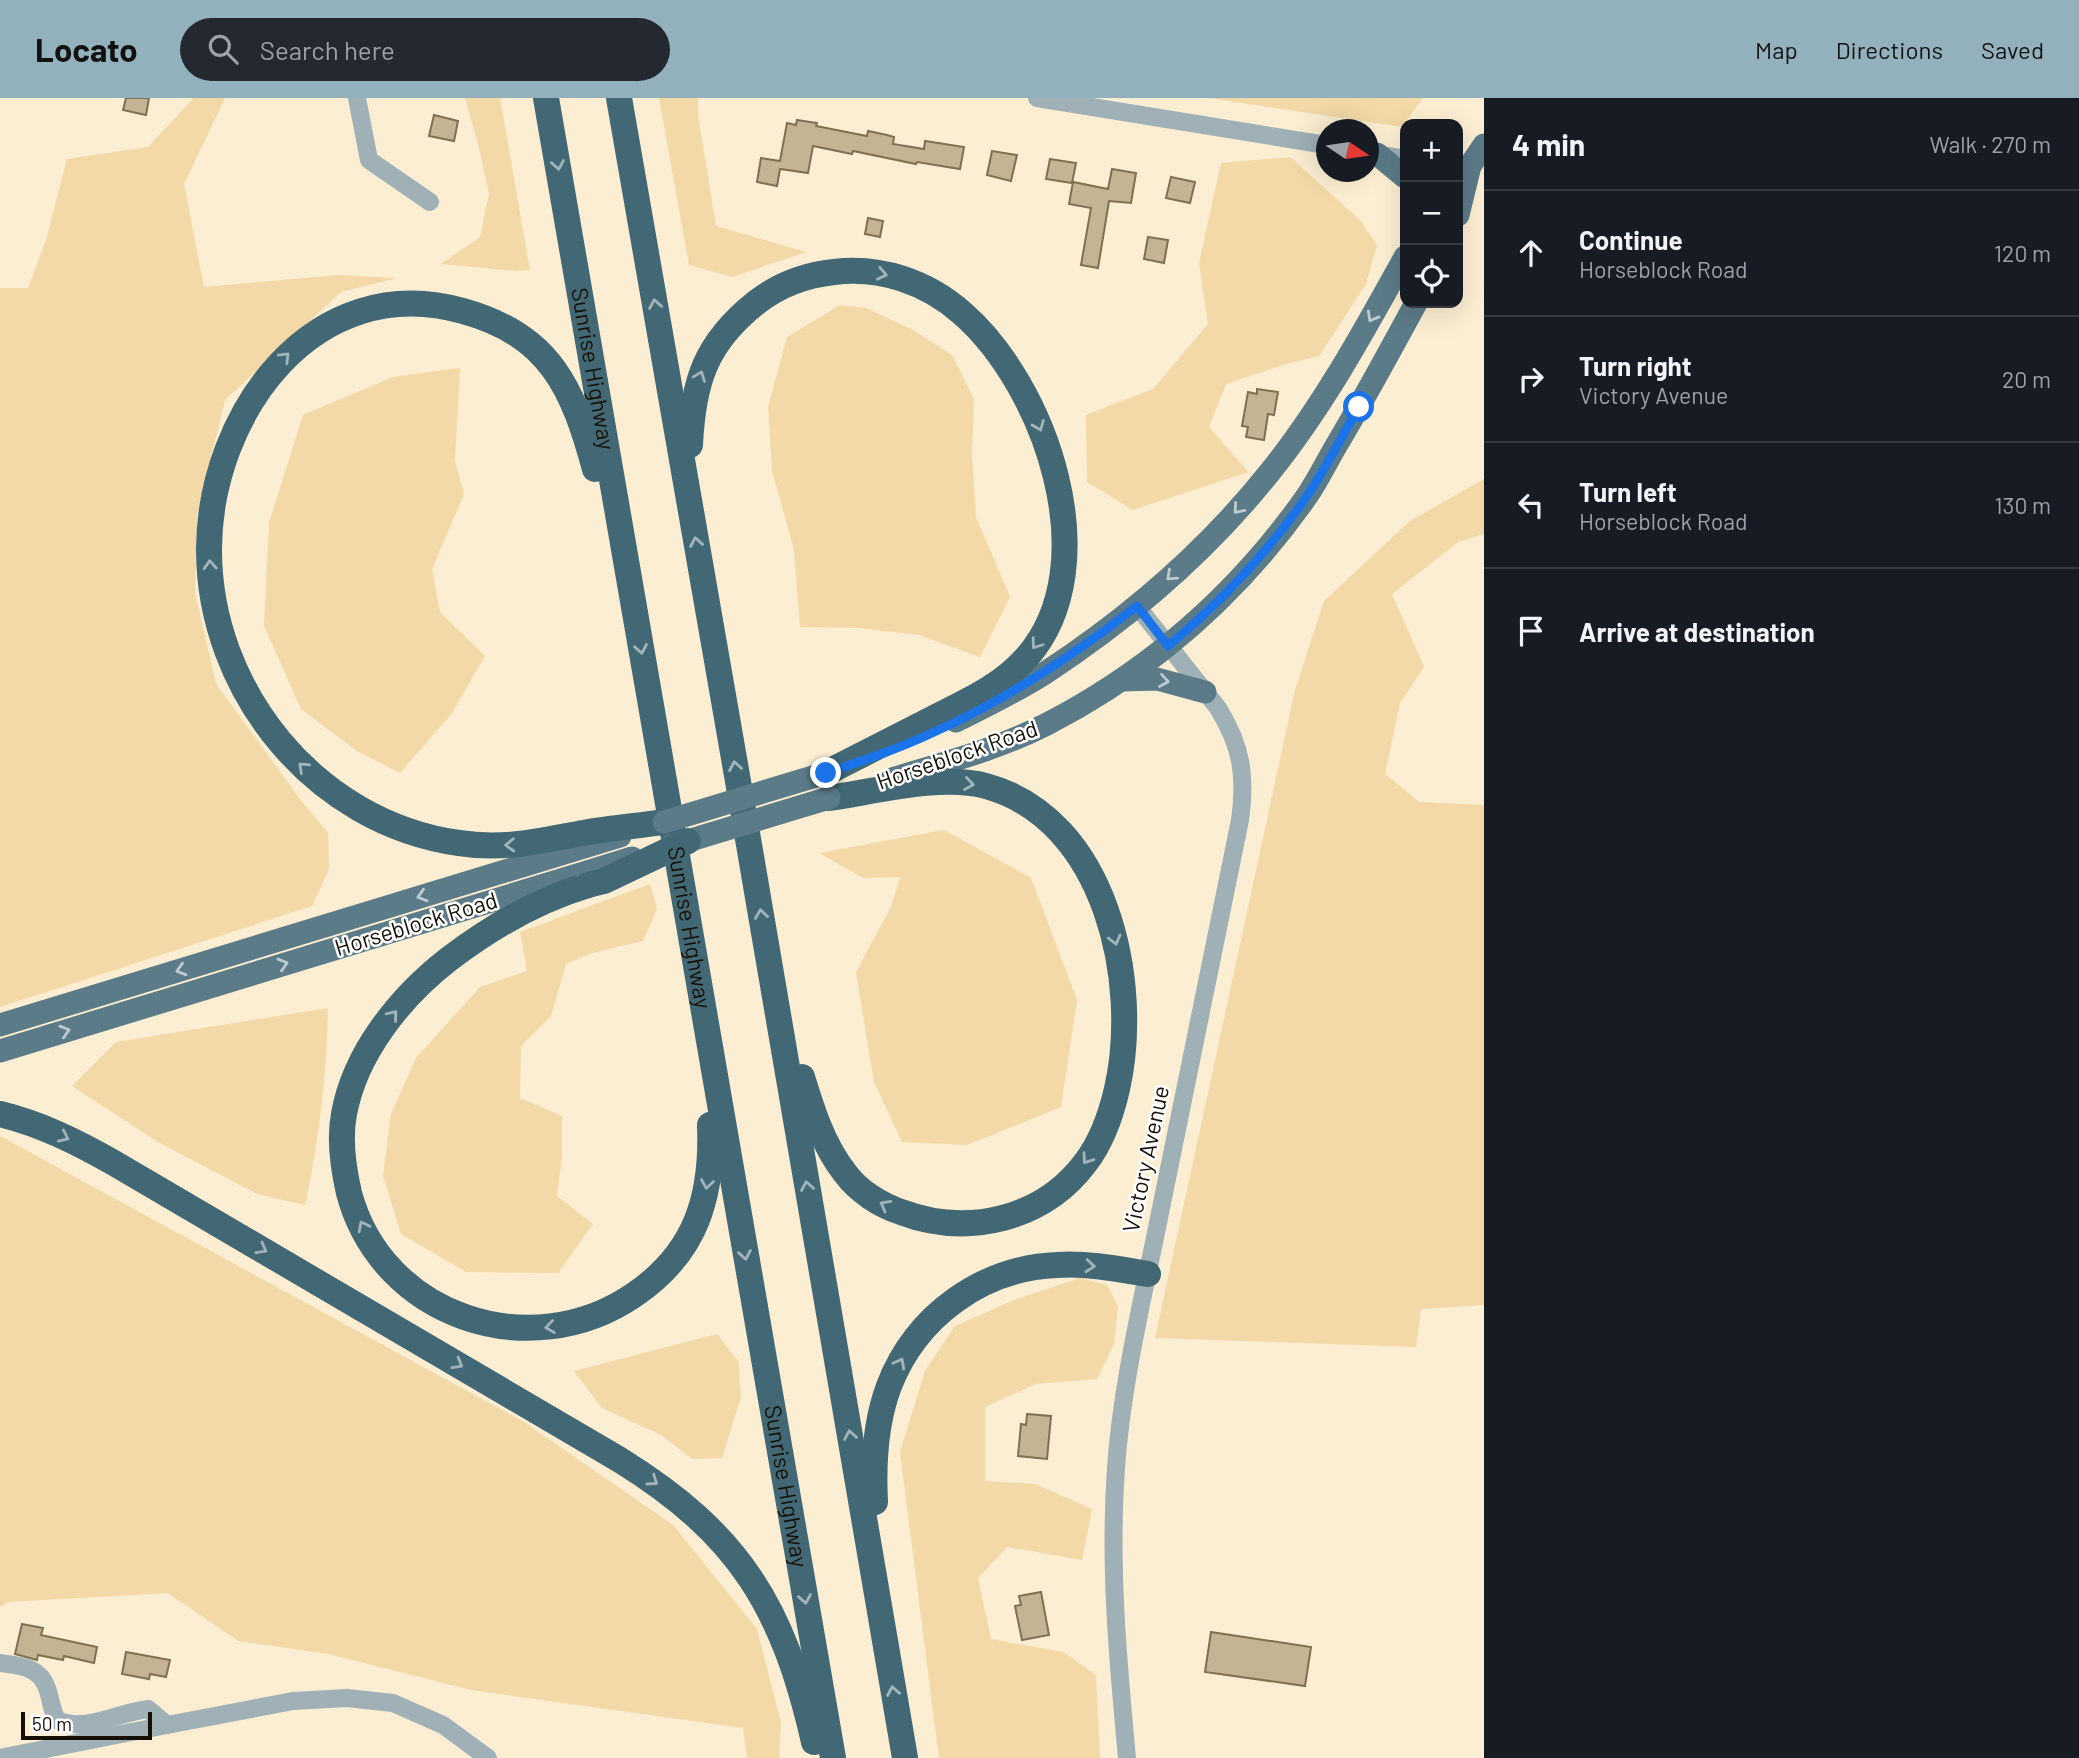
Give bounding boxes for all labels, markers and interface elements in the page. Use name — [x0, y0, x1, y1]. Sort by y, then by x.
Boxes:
search box — [180, 18, 670, 81]
text: Locato — [35, 29, 138, 69]
icon: search — [204, 30, 242, 68]
text: Search here — [260, 34, 395, 65]
text: Map — [1755, 35, 1798, 64]
text: Directions — [1836, 35, 1943, 64]
text: Saved — [1981, 35, 2044, 64]
north arrow — [1316, 119, 1379, 182]
map controls — [1400, 119, 1463, 308]
button: + — [1400, 119, 1463, 182]
text: 4 min — [1512, 126, 1585, 162]
text: Walk · 270 m — [1929, 130, 2051, 158]
one-way arrow — [550, 159, 565, 171]
button: − — [1400, 182, 1463, 245]
text: Continue — [1579, 224, 1683, 255]
icon: ahead — [1512, 234, 1550, 272]
text: 120 m — [1994, 239, 2051, 267]
button: locate — [1400, 245, 1463, 308]
text: Horseblock Road — [1579, 255, 1748, 283]
one-way arrow — [876, 265, 888, 280]
street label: Sunrise Highway — [566, 285, 622, 453]
one-way arrow — [648, 298, 663, 310]
one-way arrow — [1367, 309, 1380, 322]
text: Turn right — [1579, 350, 1692, 381]
one-way arrow — [277, 353, 290, 366]
icon: right — [1512, 360, 1550, 398]
text: 20 m — [2002, 365, 2051, 393]
one-way arrow — [692, 371, 706, 383]
text: Victory Avenue — [1579, 381, 1728, 409]
route start — [1343, 391, 1374, 422]
one-way arrow — [1030, 419, 1044, 431]
text: Turn left — [1579, 476, 1677, 507]
icon: left — [1512, 486, 1550, 524]
text: 130 m — [1994, 491, 2051, 519]
one-way arrow — [1234, 501, 1247, 514]
text: Horseblock Road — [1579, 507, 1748, 535]
one-way arrow — [689, 536, 704, 547]
one-way arrow — [203, 560, 218, 571]
one-way arrow — [1166, 568, 1179, 580]
icon: arrive — [1512, 612, 1550, 650]
text: Arrive at destination — [1579, 616, 1815, 647]
one-way arrow — [1032, 636, 1044, 649]
one-way arrow — [632, 643, 647, 655]
one-way arrow — [1158, 673, 1170, 688]
street label: Horseblock Road — [872, 713, 1041, 795]
route end — [810, 757, 841, 788]
one-way arrow — [729, 760, 744, 772]
one-way arrow — [298, 763, 311, 775]
one-way arrow — [963, 776, 975, 791]
one-way arrow — [504, 837, 515, 852]
street label: Sunrise Highway — [663, 844, 718, 1011]
street label: Horseblock Road — [331, 885, 500, 961]
one-way arrow — [417, 888, 429, 903]
one-way arrow — [754, 908, 769, 920]
one-way arrow — [1107, 934, 1121, 946]
one-way arrow — [277, 958, 289, 973]
one-way arrow — [175, 961, 187, 976]
one-way arrow — [385, 1011, 397, 1024]
one-way arrow — [59, 1024, 71, 1039]
street label: Victory Avenue — [1116, 1083, 1174, 1235]
one-way arrow — [57, 1129, 69, 1143]
one-way arrow — [1083, 1151, 1095, 1164]
one-way arrow — [700, 1178, 715, 1190]
one-way arrow — [800, 1180, 815, 1192]
one-way arrow — [879, 1199, 892, 1213]
one-way arrow — [357, 1221, 371, 1234]
one-way arrow — [254, 1241, 267, 1254]
one-way arrow — [737, 1248, 752, 1260]
one-way arrow — [1085, 1258, 1096, 1273]
one-way arrow — [544, 1319, 556, 1334]
one-way arrow — [450, 1356, 463, 1369]
one-way arrow — [892, 1358, 905, 1370]
street label: Sunrise Highway — [759, 1403, 815, 1570]
one-way arrow — [843, 1429, 858, 1441]
one-way arrow — [645, 1473, 658, 1485]
one-way arrow — [797, 1593, 812, 1605]
one-way arrow — [886, 1685, 901, 1697]
scale bar — [21, 1709, 152, 1741]
text: 50 m — [32, 1712, 72, 1735]

